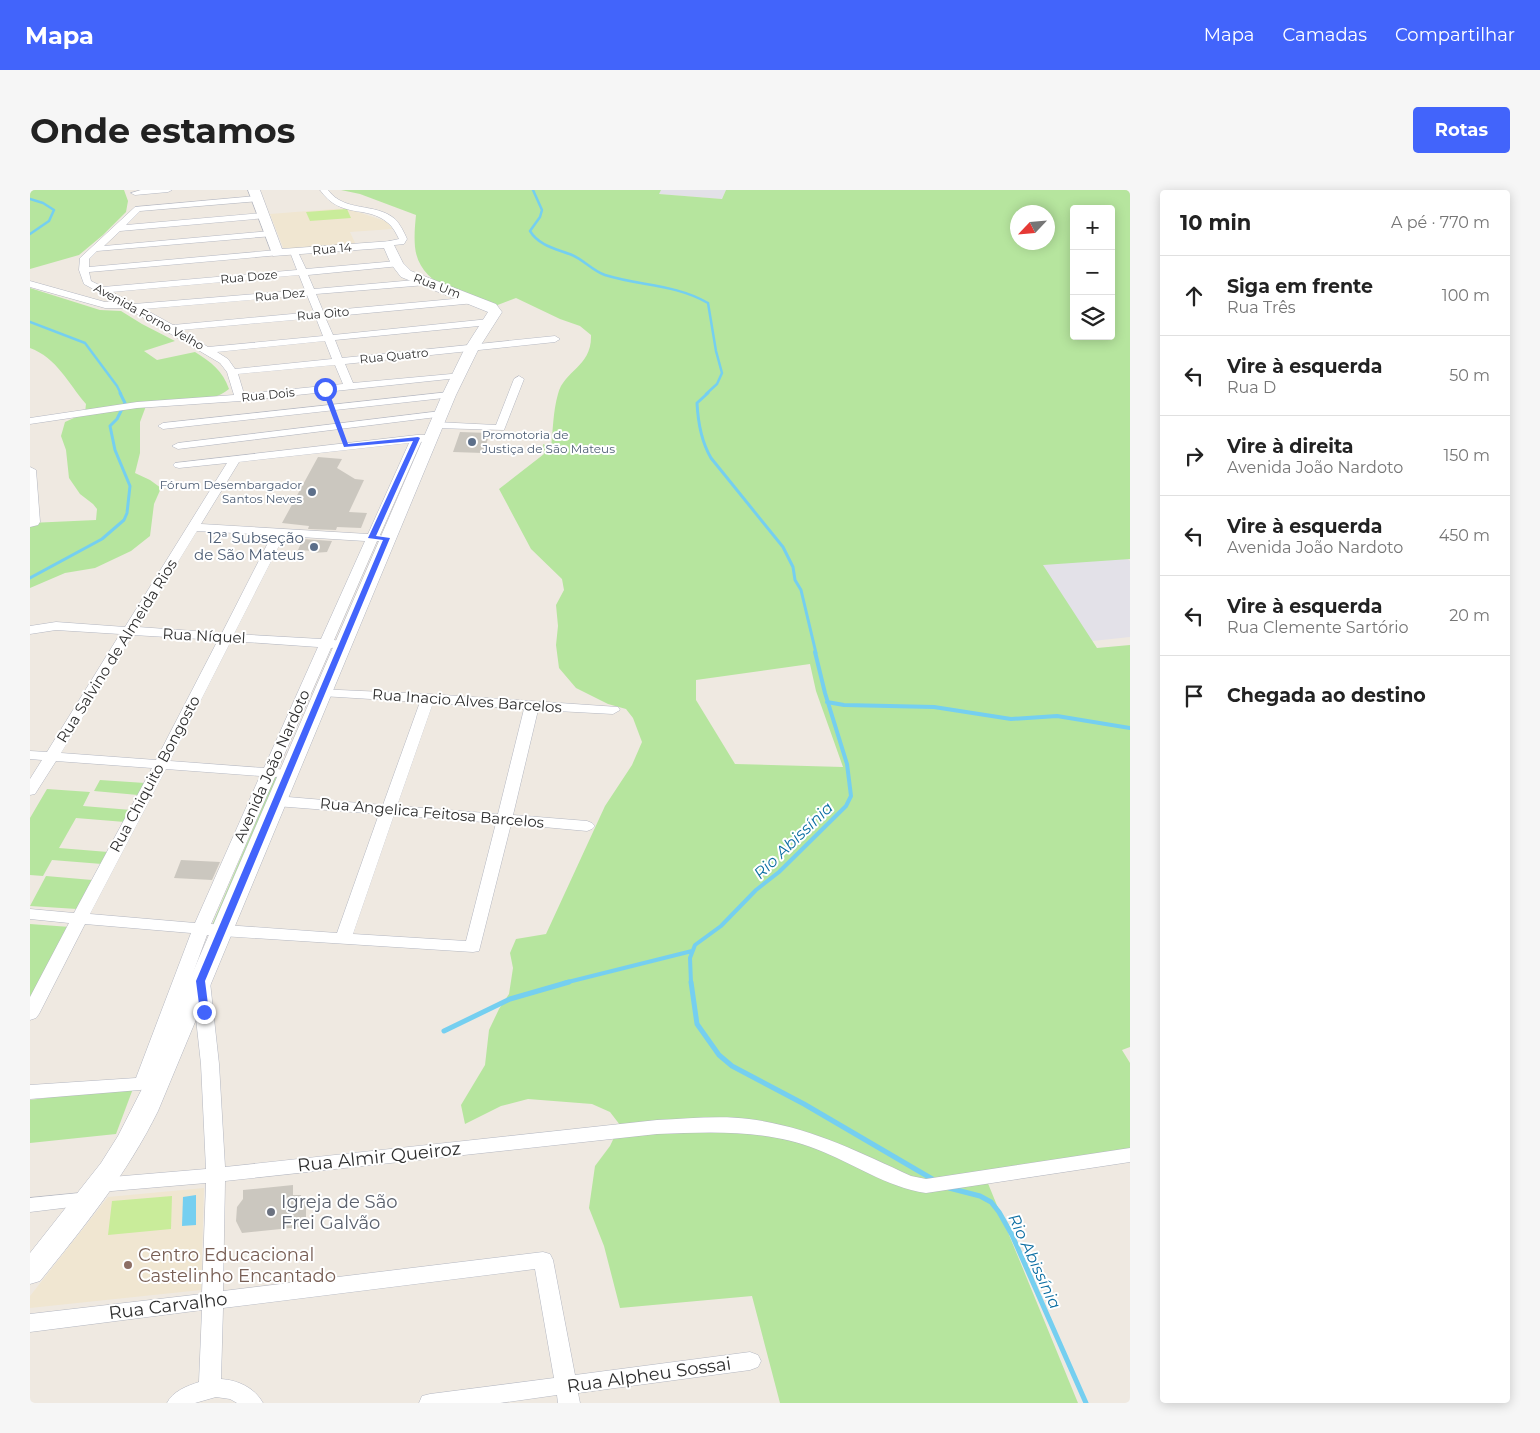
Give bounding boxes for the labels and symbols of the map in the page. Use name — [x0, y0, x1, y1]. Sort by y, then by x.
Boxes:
north arrow — [1010, 205, 1055, 250]
street label: Rua 14 — [312, 239, 352, 258]
street label: Rua Doze — [220, 267, 278, 286]
street label: Rua Um — [412, 270, 463, 301]
street label: Avenida Forno Velho — [91, 280, 207, 353]
street label: Rua Dez — [254, 285, 306, 304]
street label: Rua Oito — [296, 304, 350, 323]
street label: Rua Quatro — [359, 344, 429, 367]
route start — [314, 378, 337, 401]
street label: Rua Dois — [241, 384, 295, 405]
place label: Promotoria de Justiça de São Mateus — [481, 427, 615, 456]
marker: Promotoria de Justiça de São Mateus — [466, 436, 478, 448]
place label: Fórum Desembargador Santos Neves — [160, 477, 302, 506]
marker: Fórum Desembargador Santos Neves — [306, 486, 318, 498]
place label: 12ª Subseção de São Mateus — [194, 528, 304, 564]
marker: 12ª Subseção de São Mateus — [308, 541, 320, 553]
street label: Rua Salvino de Almeida Rios — [52, 555, 181, 746]
street label: Rua Níquel — [162, 624, 246, 647]
street label: Rua Inacio Alves Barcelos — [372, 684, 562, 717]
street label: Avenida João Nardoto — [229, 686, 314, 845]
street label: Rua Chiquito Bongosto — [105, 692, 204, 855]
street label: Rua Angelica Feitosa Barcelos — [319, 793, 545, 832]
water label: Rio Abissínia — [750, 798, 837, 883]
route end — [193, 1001, 216, 1024]
street label: Rua Almir Queiroz — [296, 1137, 462, 1177]
place label: Igreja de São Frei Galvão — [281, 1191, 398, 1234]
marker: Igreja de São Frei Galvão — [265, 1206, 277, 1218]
water label: Rio Abissínia — [1004, 1211, 1065, 1312]
place label: Centro Educacional Castelinho Encantado — [138, 1244, 336, 1287]
marker: Centro Educacional Castelinho Encantado — [122, 1259, 134, 1271]
street label: Rua Carvalho — [107, 1288, 229, 1324]
street label: Rua Alpheu Sossai — [565, 1353, 733, 1397]

